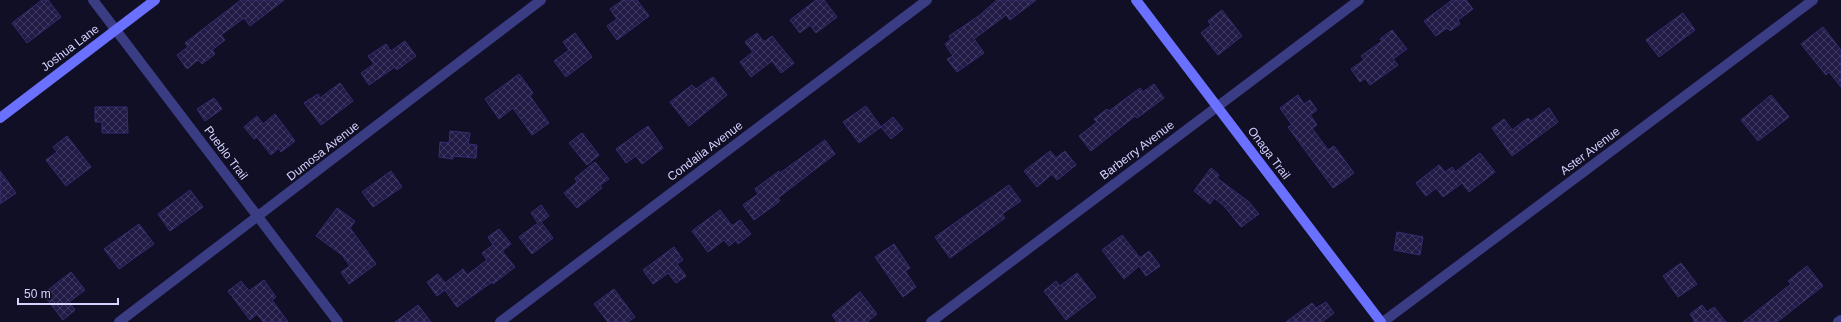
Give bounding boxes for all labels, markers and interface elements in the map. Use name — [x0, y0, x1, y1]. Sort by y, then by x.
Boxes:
street label: Joshua Lane — [38, 22, 102, 74]
street label: Barberry Avenue — [1097, 117, 1177, 182]
street label: Dumosa Avenue — [284, 118, 362, 184]
street label: Condalia Avenue — [665, 118, 746, 184]
street label: Pueblo Trail — [201, 123, 251, 183]
street label: Onaga Trail — [1245, 124, 1293, 182]
street label: Aster Avenue — [1557, 124, 1623, 178]
scale bar — [18, 280, 118, 306]
text: 50 m — [24, 287, 51, 301]

